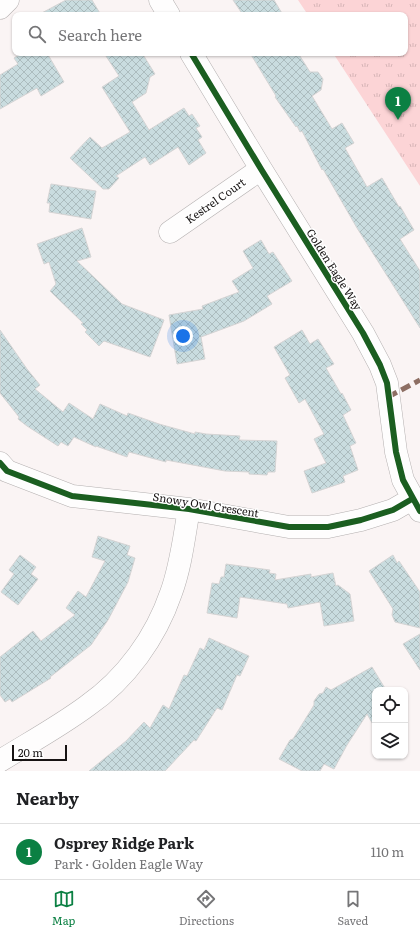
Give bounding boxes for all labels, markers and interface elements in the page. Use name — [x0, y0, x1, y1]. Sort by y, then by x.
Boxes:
search box — [12, 12, 408, 56]
icon: search — [26, 23, 48, 45]
text: Search here — [58, 23, 142, 46]
pin: 1 — [385, 87, 411, 120]
street label: Kestrel Court — [182, 173, 249, 227]
street label: Golden Eagle Way — [303, 225, 367, 314]
your location — [173, 326, 193, 346]
street label: Snowy Owl Crescent — [152, 488, 261, 520]
map controls — [372, 687, 408, 759]
button: locate — [372, 687, 408, 723]
button: layers — [372, 723, 408, 759]
scale bar — [12, 743, 67, 762]
text: 20 m — [18, 744, 43, 760]
text: Nearby — [16, 785, 79, 810]
text: Osprey Ridge Park — [54, 831, 194, 854]
text: 1 — [26, 842, 32, 861]
text: 110 m — [371, 842, 404, 861]
text: Park · Golden Eagle Way — [54, 854, 203, 873]
tab: Map — [52, 888, 75, 928]
tab: Directions — [179, 888, 234, 928]
tab: Saved — [338, 888, 368, 928]

